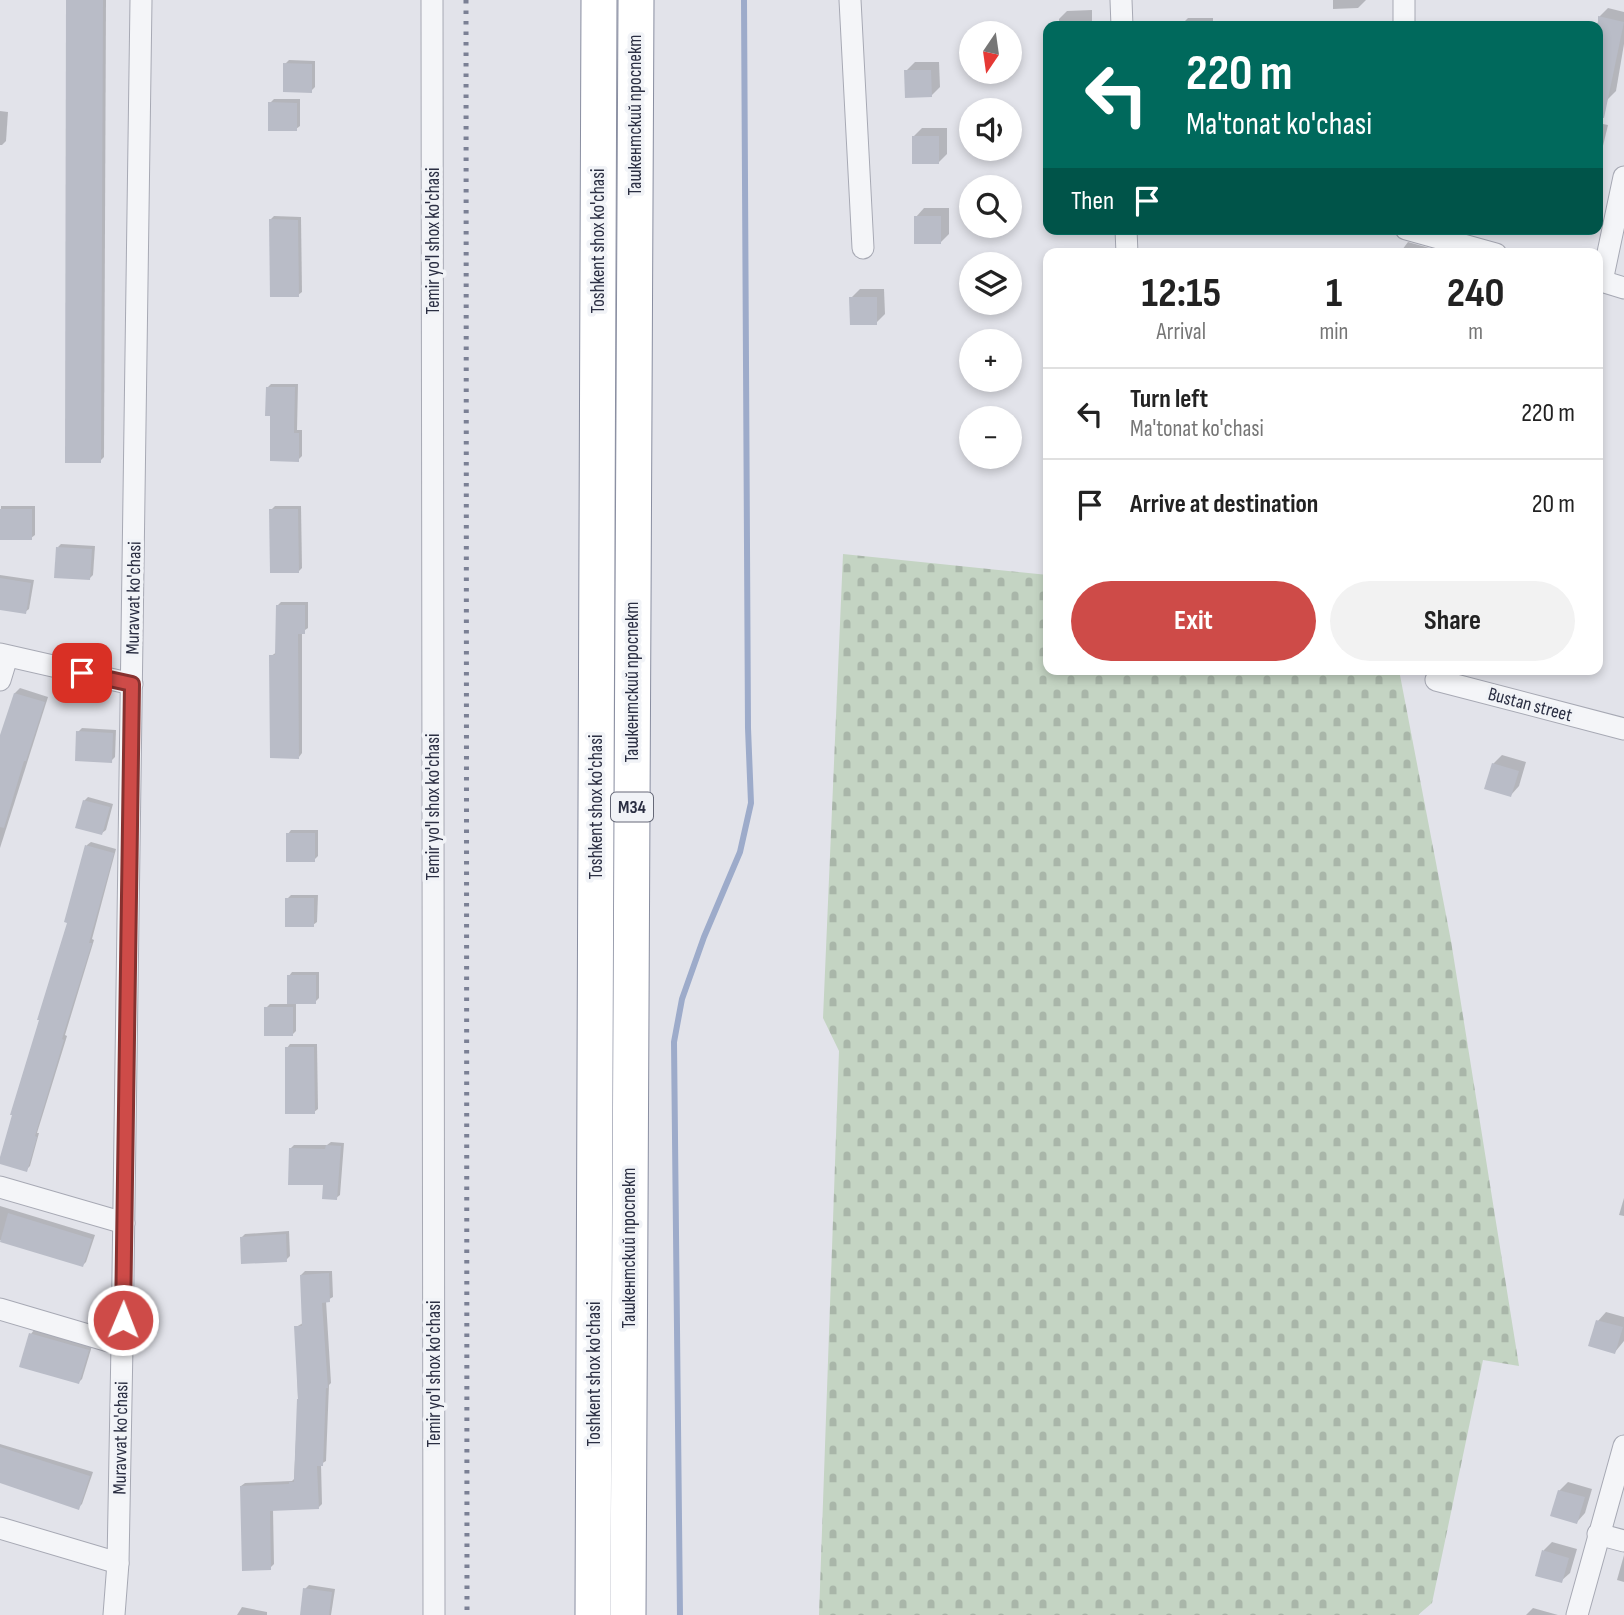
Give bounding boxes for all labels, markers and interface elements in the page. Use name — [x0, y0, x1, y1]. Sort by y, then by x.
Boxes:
north arrow — [959, 21, 1022, 84]
map controls — [959, 21, 1022, 469]
street label: Ташкентский проспект — [624, 35, 647, 195]
text: 220 m — [1186, 45, 1292, 104]
icon: left — [1071, 49, 1162, 140]
button: sound — [959, 98, 1022, 161]
text: Ma'tonat ko'chasi — [1186, 105, 1372, 144]
street label: Temir yo'l shox ko'chasi — [422, 168, 445, 314]
street label: Toshkent shox ko'chasi — [587, 168, 610, 314]
button: search — [959, 175, 1022, 238]
icon: arrive — [1128, 182, 1166, 220]
text: Then — [1071, 186, 1114, 217]
button: layers — [959, 252, 1022, 315]
text: 12:15 — [1141, 268, 1221, 319]
text: 1 — [1326, 268, 1342, 319]
text: 240 — [1447, 268, 1505, 319]
text: Arrival — [1157, 318, 1206, 346]
text: min — [1320, 318, 1348, 346]
text: m — [1468, 318, 1483, 346]
button: + — [959, 329, 1022, 392]
text: Turn left — [1130, 384, 1208, 415]
icon: left — [1071, 395, 1109, 433]
text: 220 m — [1521, 398, 1575, 429]
button: − — [959, 406, 1022, 469]
text: Ma'tonat ko'chasi — [1130, 415, 1264, 443]
icon: arrive — [1071, 486, 1109, 524]
text: Arrive at destination — [1130, 489, 1318, 520]
text: 20 m — [1532, 489, 1575, 520]
street label: Muravvat ko'chasi — [122, 541, 146, 655]
button: Exit — [1071, 581, 1316, 661]
button: Share — [1330, 581, 1575, 661]
street label: Ташкентский проспект — [621, 602, 644, 762]
pin — [52, 643, 112, 703]
icon: arrive — [63, 654, 101, 692]
street label: Bustаn street — [1485, 683, 1575, 727]
street label: Temir yo'l shox ko'chasi — [422, 734, 445, 880]
street label: Toshkent shox ko'chasi — [585, 734, 608, 880]
road number: M34 — [611, 792, 653, 822]
street label: Ташкентский проспект — [618, 1168, 641, 1328]
position arrow — [86, 1283, 160, 1357]
street label: Temir yo'l shox ko'chasi — [423, 1301, 446, 1447]
street label: Toshkent shox ko'chasi — [583, 1301, 606, 1447]
street label: Muravvat ko'chasi — [109, 1381, 133, 1495]

